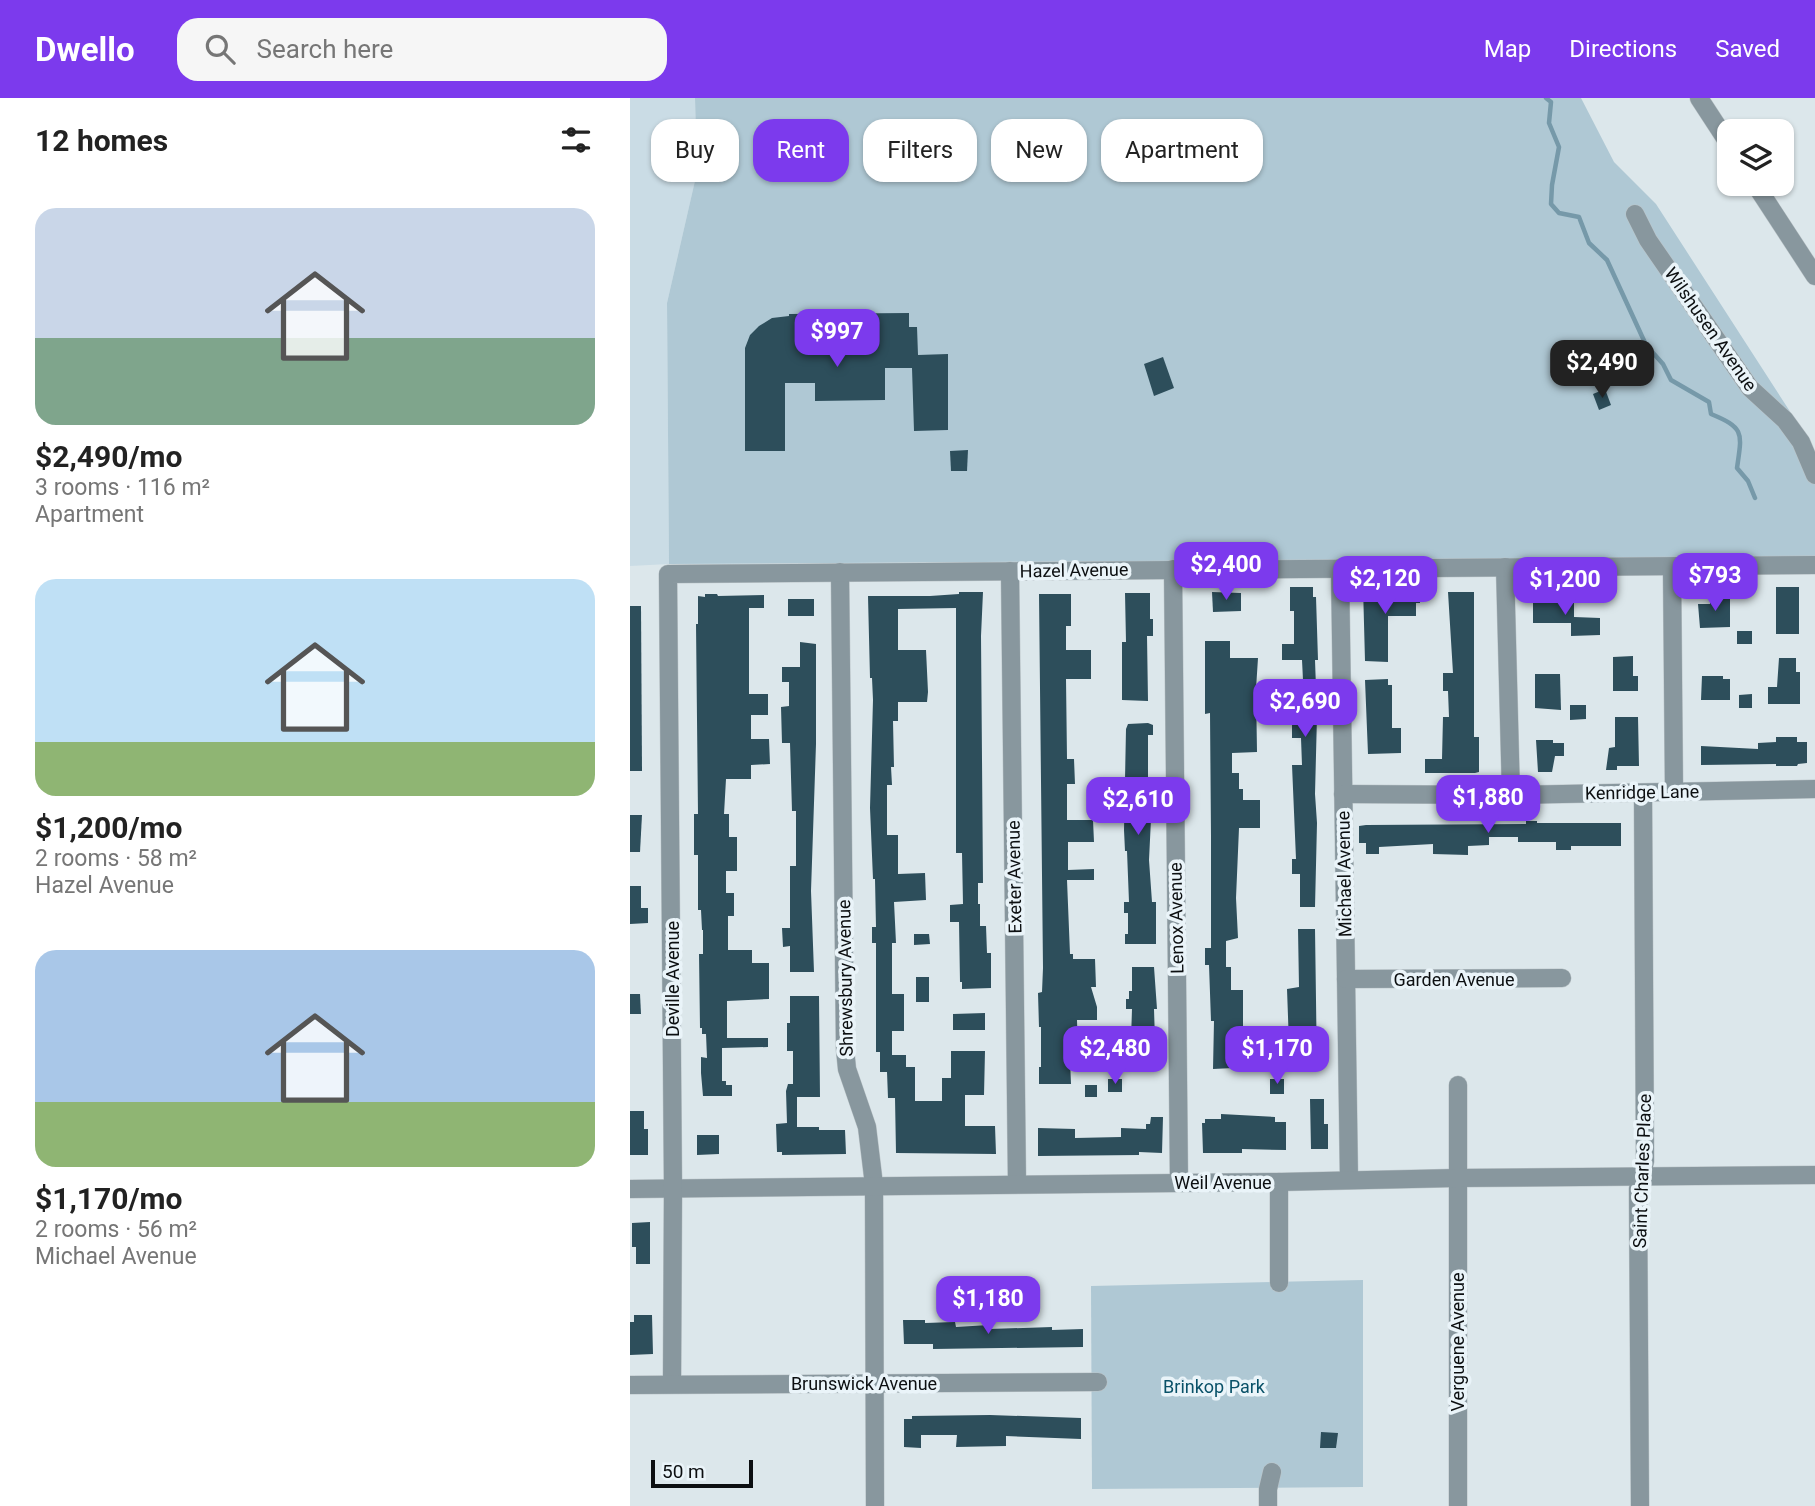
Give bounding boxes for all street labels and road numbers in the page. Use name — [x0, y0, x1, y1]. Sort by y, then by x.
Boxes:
street label: Wilshusen Avenue — [1661, 263, 1761, 395]
street label: Hazel Avenue — [1019, 559, 1129, 581]
street label: Kenridge Lane — [1585, 781, 1699, 803]
street label: Michael Avenue — [1332, 811, 1356, 937]
street label: Exeter Avenue — [1003, 820, 1025, 934]
street label: Lenox Avenue — [1165, 862, 1187, 974]
street label: Shrewsbury Avenue — [833, 899, 857, 1057]
street label: Deville Avenue — [662, 921, 683, 1037]
street label: Garden Avenue — [1394, 969, 1514, 990]
street label: Saint Charles Place — [1629, 1093, 1655, 1249]
street label: Weil Avenue — [1174, 1172, 1272, 1193]
street label: Verguene Avenue — [1447, 1273, 1468, 1411]
street label: Brunswick Avenue — [791, 1373, 937, 1394]

